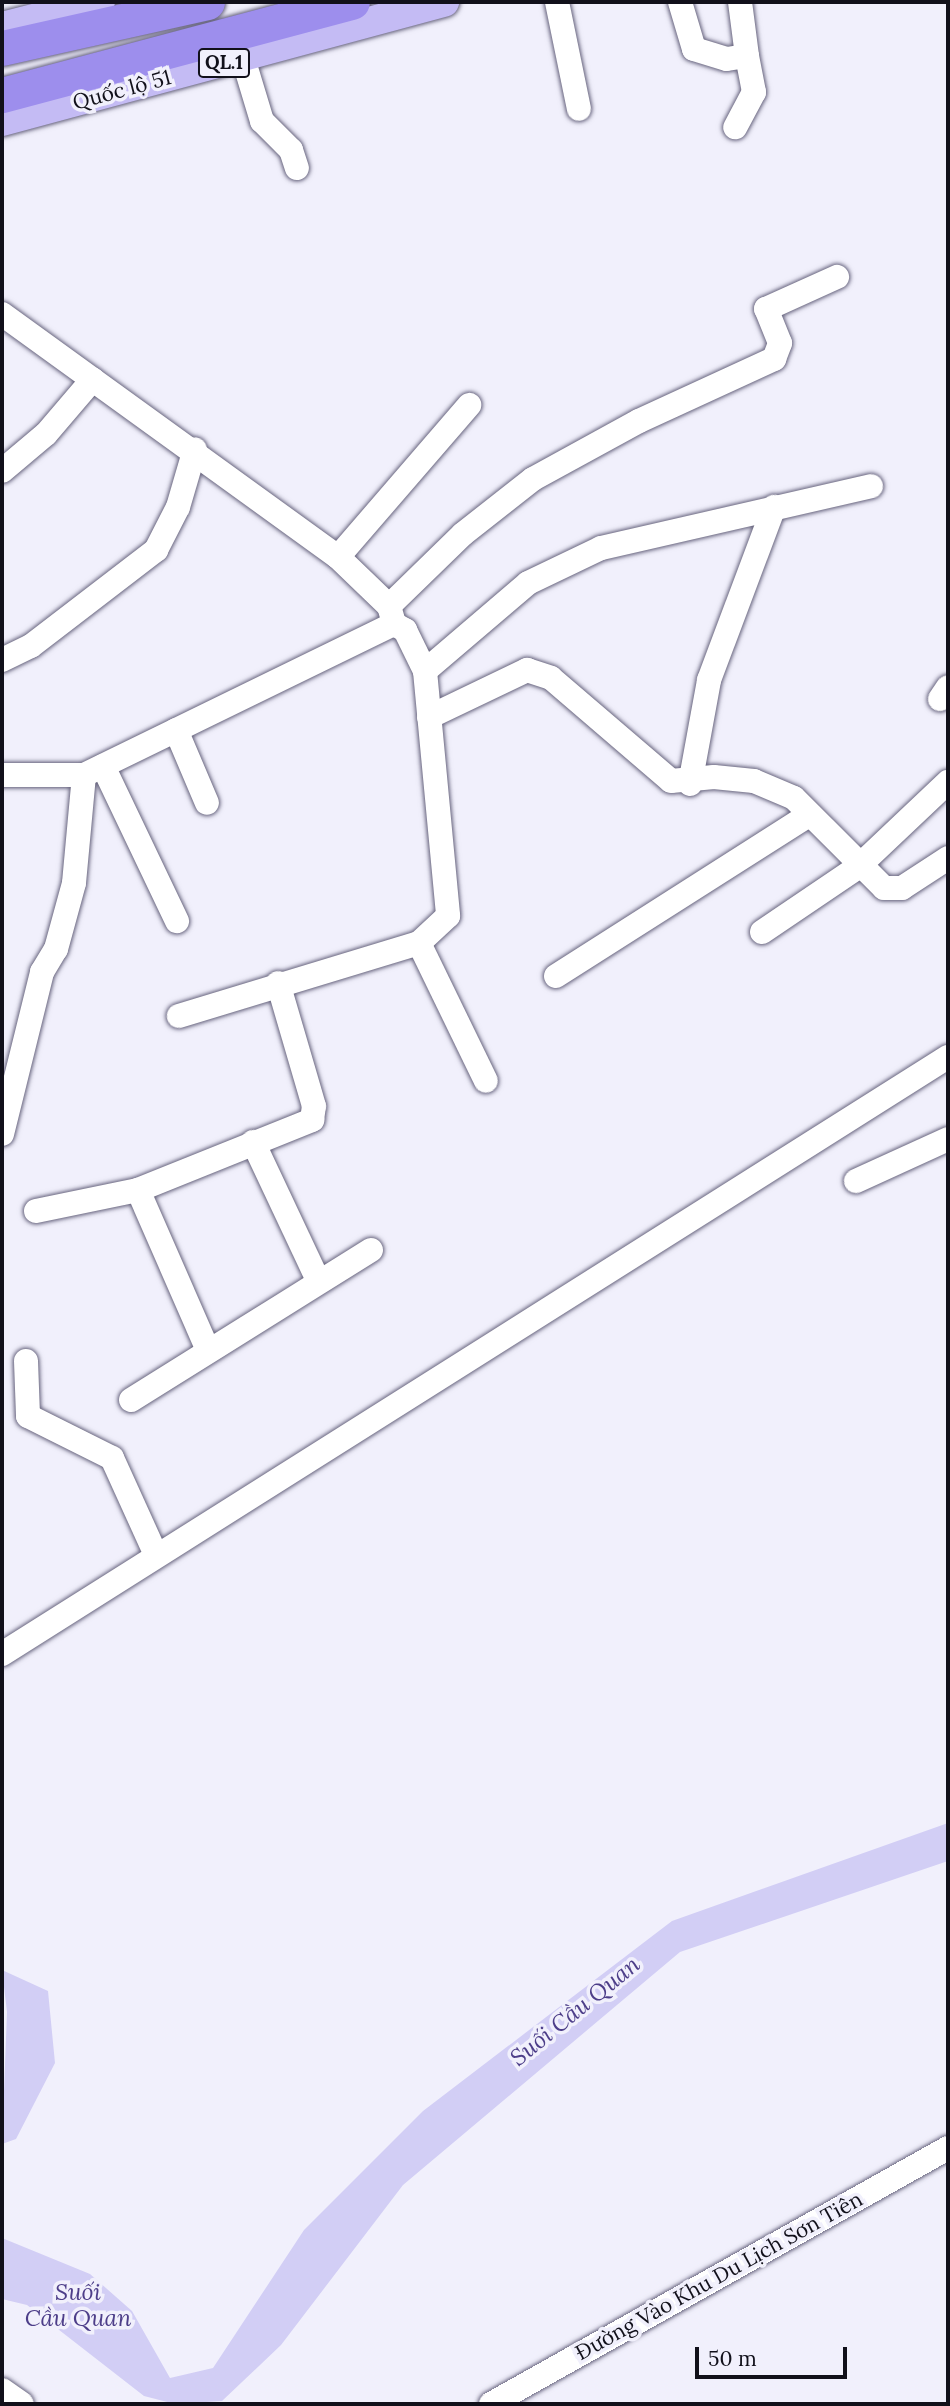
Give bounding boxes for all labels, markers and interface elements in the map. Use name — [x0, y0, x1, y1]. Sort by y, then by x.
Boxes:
road number: QL.1 — [198, 48, 250, 78]
street label: Quốc lộ 51 — [70, 65, 174, 115]
water label: Suối Cầu Quan — [505, 1950, 645, 2072]
street label: Đường Vào Khu Du Lịch Sơn Tiên — [571, 2186, 867, 2366]
water label: Suối Cầu Quan — [25, 2278, 131, 2332]
scale bar — [698, 2332, 850, 2376]
text: 50 m — [708, 2345, 757, 2372]

